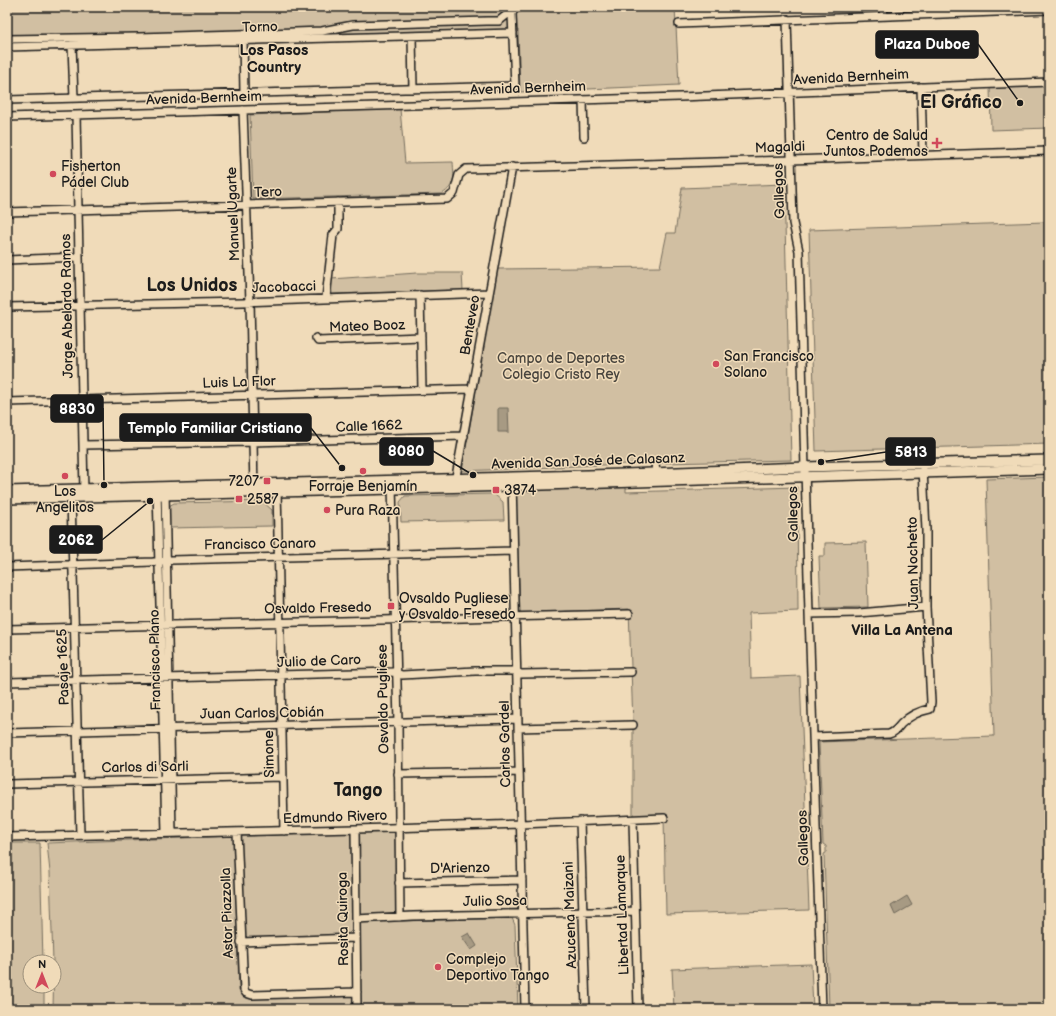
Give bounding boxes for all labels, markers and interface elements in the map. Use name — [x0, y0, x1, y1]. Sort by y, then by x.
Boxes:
street label: Torno — [242, 18, 278, 36]
callout: Plaza Duboe — [876, 31, 978, 58]
text: Plaza Duboe — [884, 35, 971, 54]
district label: Los Pasos Country — [239, 41, 309, 77]
street label: Avenida Bernheim — [793, 65, 909, 89]
street label: Avenida Bernheim — [470, 77, 586, 99]
street label: Avenida Bernheim — [146, 87, 262, 109]
district label: El Gráfico — [920, 92, 1002, 113]
place label: Centro de Salud Juntos Podemos — [824, 127, 928, 160]
marker: Centro de Salud Juntos Podemos — [931, 137, 943, 149]
street label: Magaldi — [755, 138, 805, 156]
place label: Fisherton Pádel Club — [61, 158, 129, 191]
street label: Gallegos — [770, 163, 788, 219]
street label: Manuel Ugarte — [223, 166, 243, 262]
marker: Fisherton Pádel Club — [48, 169, 58, 179]
street label: Tero — [254, 183, 282, 201]
street label: Jorge Abelardo Ramos — [57, 234, 77, 378]
district label: Los Unidos — [147, 275, 238, 296]
street label: Jacobacci — [252, 277, 316, 297]
street label: Benteveo — [456, 294, 484, 356]
street label: Mateo Booz — [329, 316, 406, 336]
place label: San Francisco Solano — [724, 348, 814, 381]
park label: Campo de Deportes Colegio Cristo Rey — [497, 350, 625, 383]
marker: San Francisco Solano — [711, 359, 721, 369]
street label: Luis La Flor — [202, 372, 277, 392]
callout: 8830 — [51, 395, 103, 422]
text: 8830 — [59, 400, 95, 419]
callout: Templo Familiar Cristiano — [120, 414, 311, 441]
street label: Calle 1662 — [335, 416, 403, 436]
text: Templo Familiar Cristiano — [128, 419, 303, 438]
callout: 8080 — [380, 438, 433, 465]
callout: 5813 — [886, 438, 935, 465]
text: 8080 — [388, 442, 424, 461]
text: 5813 — [895, 443, 928, 462]
street label: Avenida San José de Calasanz — [491, 449, 685, 473]
marker: Forraje Benjamín — [358, 466, 368, 476]
marker: Los Angelitos — [60, 471, 70, 481]
place label: 7207 — [229, 473, 259, 490]
marker: 7207 — [262, 476, 272, 486]
place label: Forraje Benjamín — [309, 478, 418, 495]
place label: 3874 — [504, 482, 537, 499]
place label: Los Angelitos — [36, 483, 94, 516]
marker: 3874 — [491, 485, 501, 495]
street label: Gallegos — [784, 486, 802, 542]
place label: 2587 — [247, 491, 278, 508]
marker: 2587 — [234, 494, 244, 504]
place label: Pura Raza — [335, 502, 400, 519]
marker: Pura Raza — [322, 505, 332, 515]
street label: Juan Nochetto — [904, 516, 922, 610]
callout: 2062 — [50, 526, 102, 553]
text: 2062 — [58, 531, 94, 550]
street label: Francisco Canaro — [204, 535, 316, 553]
place label: Ovsaldo Pugliese y Osvaldo Fresedo — [398, 590, 516, 623]
street label: Osvaldo Fresedo — [264, 599, 372, 617]
marker: Ovsaldo Pugliese y Osvaldo Fresedo — [386, 601, 396, 611]
street label: Francisco Plano — [146, 609, 164, 711]
district label: Villa La Antena — [851, 621, 953, 640]
street label: Pasaje 1625 — [53, 628, 73, 706]
street label: Osvaldo Pugliese — [374, 644, 392, 754]
street label: Julio de Caro — [277, 651, 361, 671]
street label: Carlos Gardel — [496, 700, 514, 788]
street label: Juan Carlos Cobián — [200, 703, 324, 723]
street label: Simone — [260, 730, 278, 778]
street label: Carlos di Sarli — [101, 758, 189, 776]
district label: Tango — [333, 780, 383, 801]
street label: Edmundo Rivero — [282, 807, 388, 827]
street label: Gallegos — [794, 810, 812, 866]
street label: Libertad Lamarque — [611, 855, 633, 975]
street label: D'Arienzo — [430, 859, 490, 877]
street label: Azucena Maizani — [560, 861, 580, 969]
street label: Astor Piazzolla — [217, 867, 237, 959]
street label: Rosita Quiroga — [334, 872, 352, 966]
street label: Julio Sosa — [463, 892, 527, 910]
place label: Complejo Deportivo Tango — [446, 951, 549, 984]
north arrow — [22, 954, 62, 994]
text: N — [38, 958, 46, 971]
marker: Complejo Deportivo Tango — [433, 962, 443, 972]

